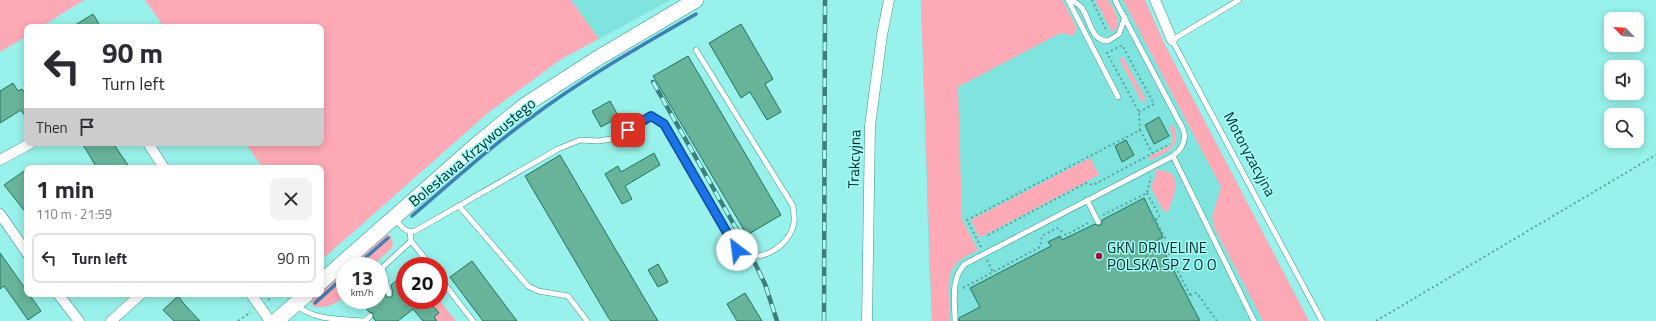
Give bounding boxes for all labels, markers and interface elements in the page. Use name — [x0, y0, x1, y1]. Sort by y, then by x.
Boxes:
north arrow — [1604, 12, 1644, 52]
map controls — [1604, 12, 1644, 148]
text: 90 m — [102, 31, 163, 74]
icon: left — [36, 40, 88, 92]
button: sound — [1604, 60, 1644, 100]
text: Turn left — [102, 70, 165, 97]
street label: Bolesława Krzywoustego — [403, 92, 541, 212]
street label: Motoryzacyjna — [1218, 108, 1282, 201]
button: search — [1604, 108, 1644, 148]
pin — [611, 113, 645, 147]
text: Then — [36, 116, 68, 139]
icon: arrive — [76, 116, 98, 138]
icon: arrive — [617, 119, 639, 141]
street label: Trakcyjna — [841, 129, 867, 189]
text: 1 min — [36, 171, 94, 207]
button: close — [270, 178, 312, 220]
text: 110 m · 21:59 — [36, 204, 112, 224]
position arrow — [716, 229, 758, 271]
place label: GKN DRIVELINE POLSKA SP Z O O — [1107, 236, 1217, 276]
icon: left — [38, 247, 60, 269]
text: Turn left — [72, 247, 127, 270]
text: 90 m — [277, 247, 310, 270]
marker: GKN DRIVELINE POLSKA SP Z O O — [1094, 251, 1104, 261]
speed limit sign: 20 — [396, 257, 448, 309]
text: 13 — [351, 262, 373, 293]
text: km/h — [351, 285, 373, 300]

